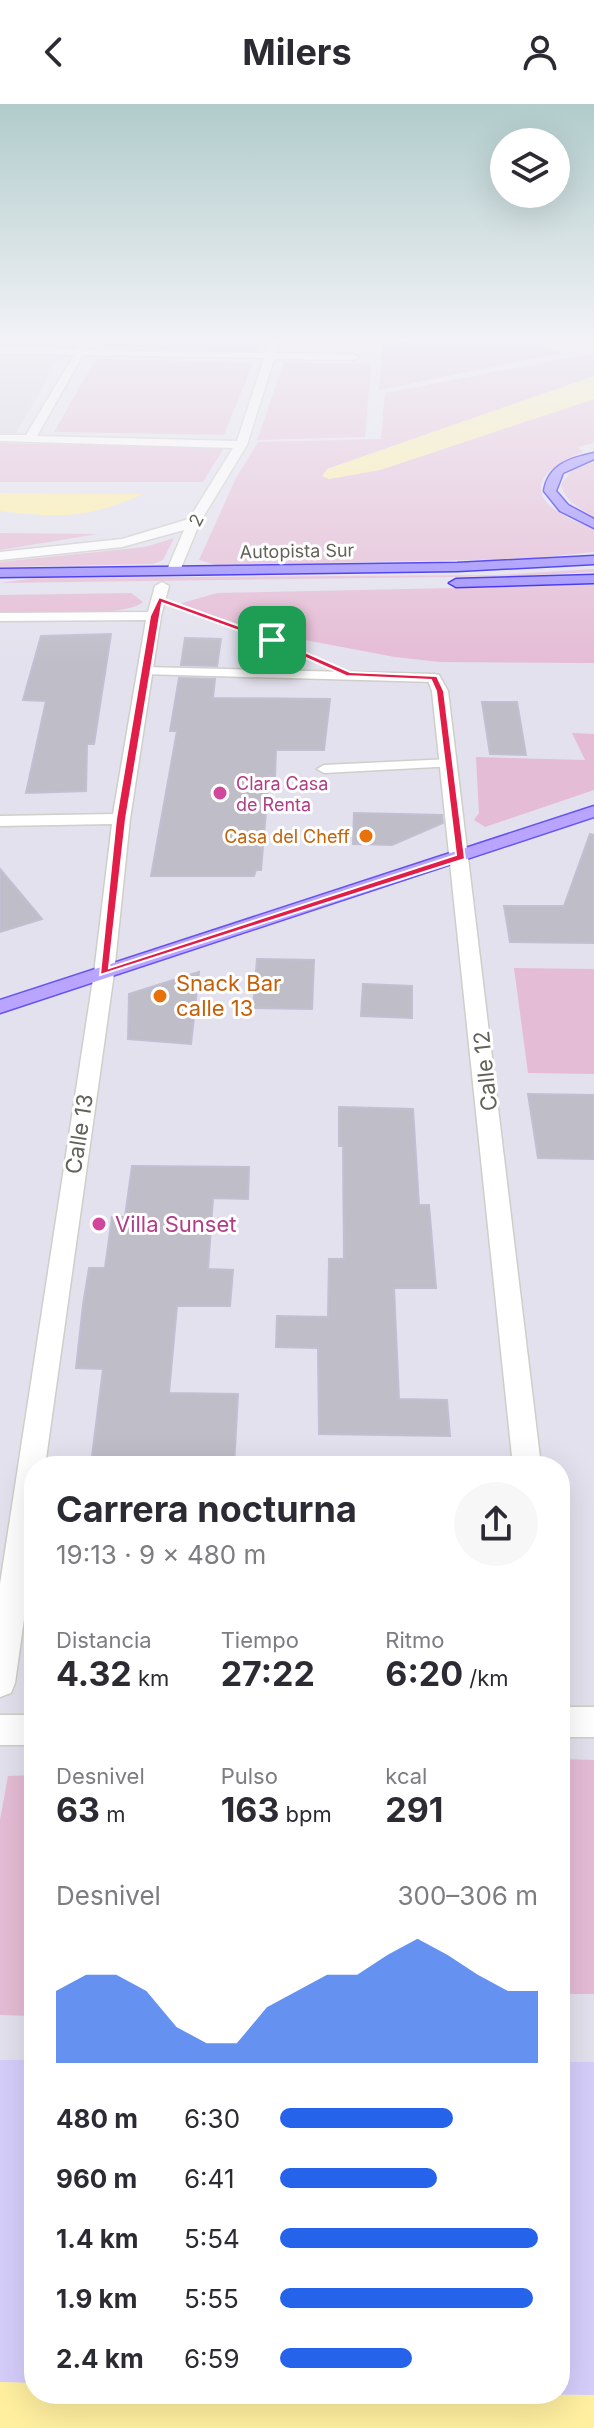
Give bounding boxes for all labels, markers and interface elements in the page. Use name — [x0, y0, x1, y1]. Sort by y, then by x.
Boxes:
icon: back — [32, 30, 76, 74]
text: Milers — [242, 30, 352, 74]
icon: person — [518, 30, 562, 74]
map controls — [490, 128, 570, 208]
button: layers — [490, 128, 570, 208]
street label: 2 — [184, 510, 208, 530]
street label: Autopista Sur — [240, 539, 355, 562]
pin — [238, 606, 306, 674]
icon: arrive — [250, 618, 294, 662]
place label: Clara Casa de Renta — [236, 773, 328, 815]
marker: Clara Casa de Renta — [211, 784, 229, 802]
place label: Casa del Cheff — [224, 826, 350, 847]
marker: Casa del Cheff — [357, 827, 375, 845]
place label: Snack Bar calle 13 — [176, 970, 281, 1021]
marker: Snack Bar calle 13 — [151, 987, 169, 1005]
street label: Calle 12 — [468, 1030, 502, 1112]
street label: Calle 13 — [60, 1092, 98, 1176]
place label: Villa Sunset — [115, 1211, 236, 1237]
marker: Villa Sunset — [90, 1215, 108, 1233]
button: share — [454, 1482, 538, 1566]
text: Carrera nocturna — [56, 1487, 357, 1531]
text: 19:13 · 9 × 480 m — [56, 1539, 266, 1570]
text: Distancia — [56, 1627, 152, 1653]
text: Tiempo — [221, 1627, 299, 1653]
text: Ritmo — [385, 1627, 444, 1653]
text: 4.32 — [56, 1653, 132, 1694]
text: 27:22 — [221, 1653, 315, 1694]
text: 6:20 — [385, 1653, 463, 1694]
text: km — [132, 1665, 169, 1691]
text: /km — [463, 1665, 509, 1691]
text: Desnivel — [56, 1763, 145, 1789]
text: Pulso — [221, 1763, 278, 1789]
text: kcal — [385, 1763, 427, 1789]
text: 63 — [56, 1789, 100, 1830]
text: 163 — [221, 1789, 279, 1830]
text: 291 — [385, 1789, 443, 1830]
text: m — [100, 1801, 126, 1827]
text: bpm — [279, 1801, 332, 1827]
text: Desnivel — [56, 1880, 161, 1911]
text: 300–306 m — [397, 1880, 538, 1911]
text: 480 m — [56, 2103, 138, 2134]
text: 6:30 — [184, 2103, 240, 2134]
text: 960 m — [56, 2163, 137, 2194]
text: 6:41 — [184, 2163, 234, 2194]
text: 1.4 km — [56, 2223, 138, 2254]
text: 5:54 — [184, 2223, 240, 2254]
text: 1.9 km — [56, 2283, 137, 2314]
text: 5:55 — [184, 2283, 239, 2314]
text: 2.4 km — [56, 2343, 144, 2374]
text: 6:59 — [184, 2343, 240, 2374]

